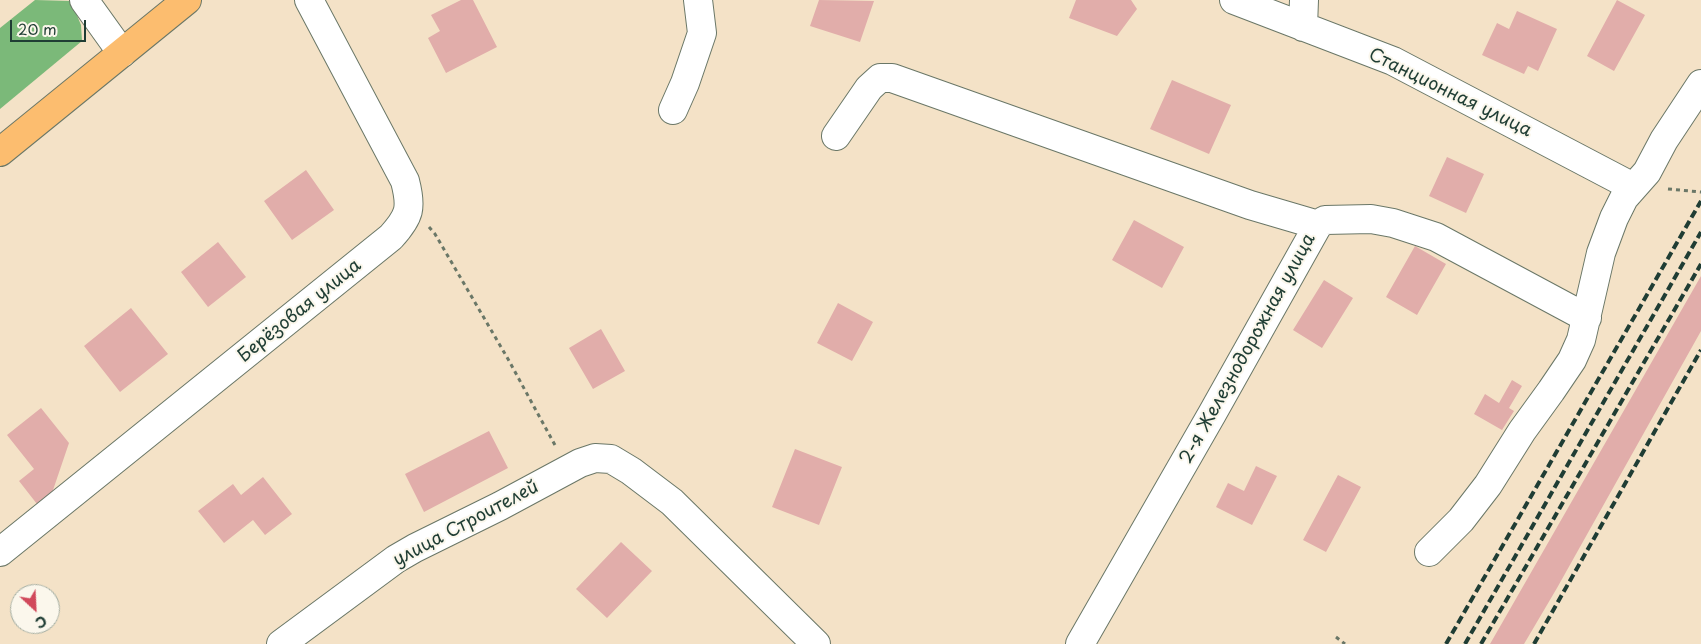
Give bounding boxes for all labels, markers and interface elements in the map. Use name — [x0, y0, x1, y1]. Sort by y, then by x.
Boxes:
scale bar — [12, 10, 89, 42]
text: 20 m — [18, 17, 57, 40]
street label: Станционная улица — [1365, 44, 1535, 142]
street label: 2-я Железнодорожная улица — [1176, 230, 1320, 468]
street label: Берёзовая улица — [234, 255, 366, 367]
street label: улица Строителей — [389, 476, 543, 572]
north arrow — [10, 584, 60, 634]
text: С — [32, 610, 50, 634]

